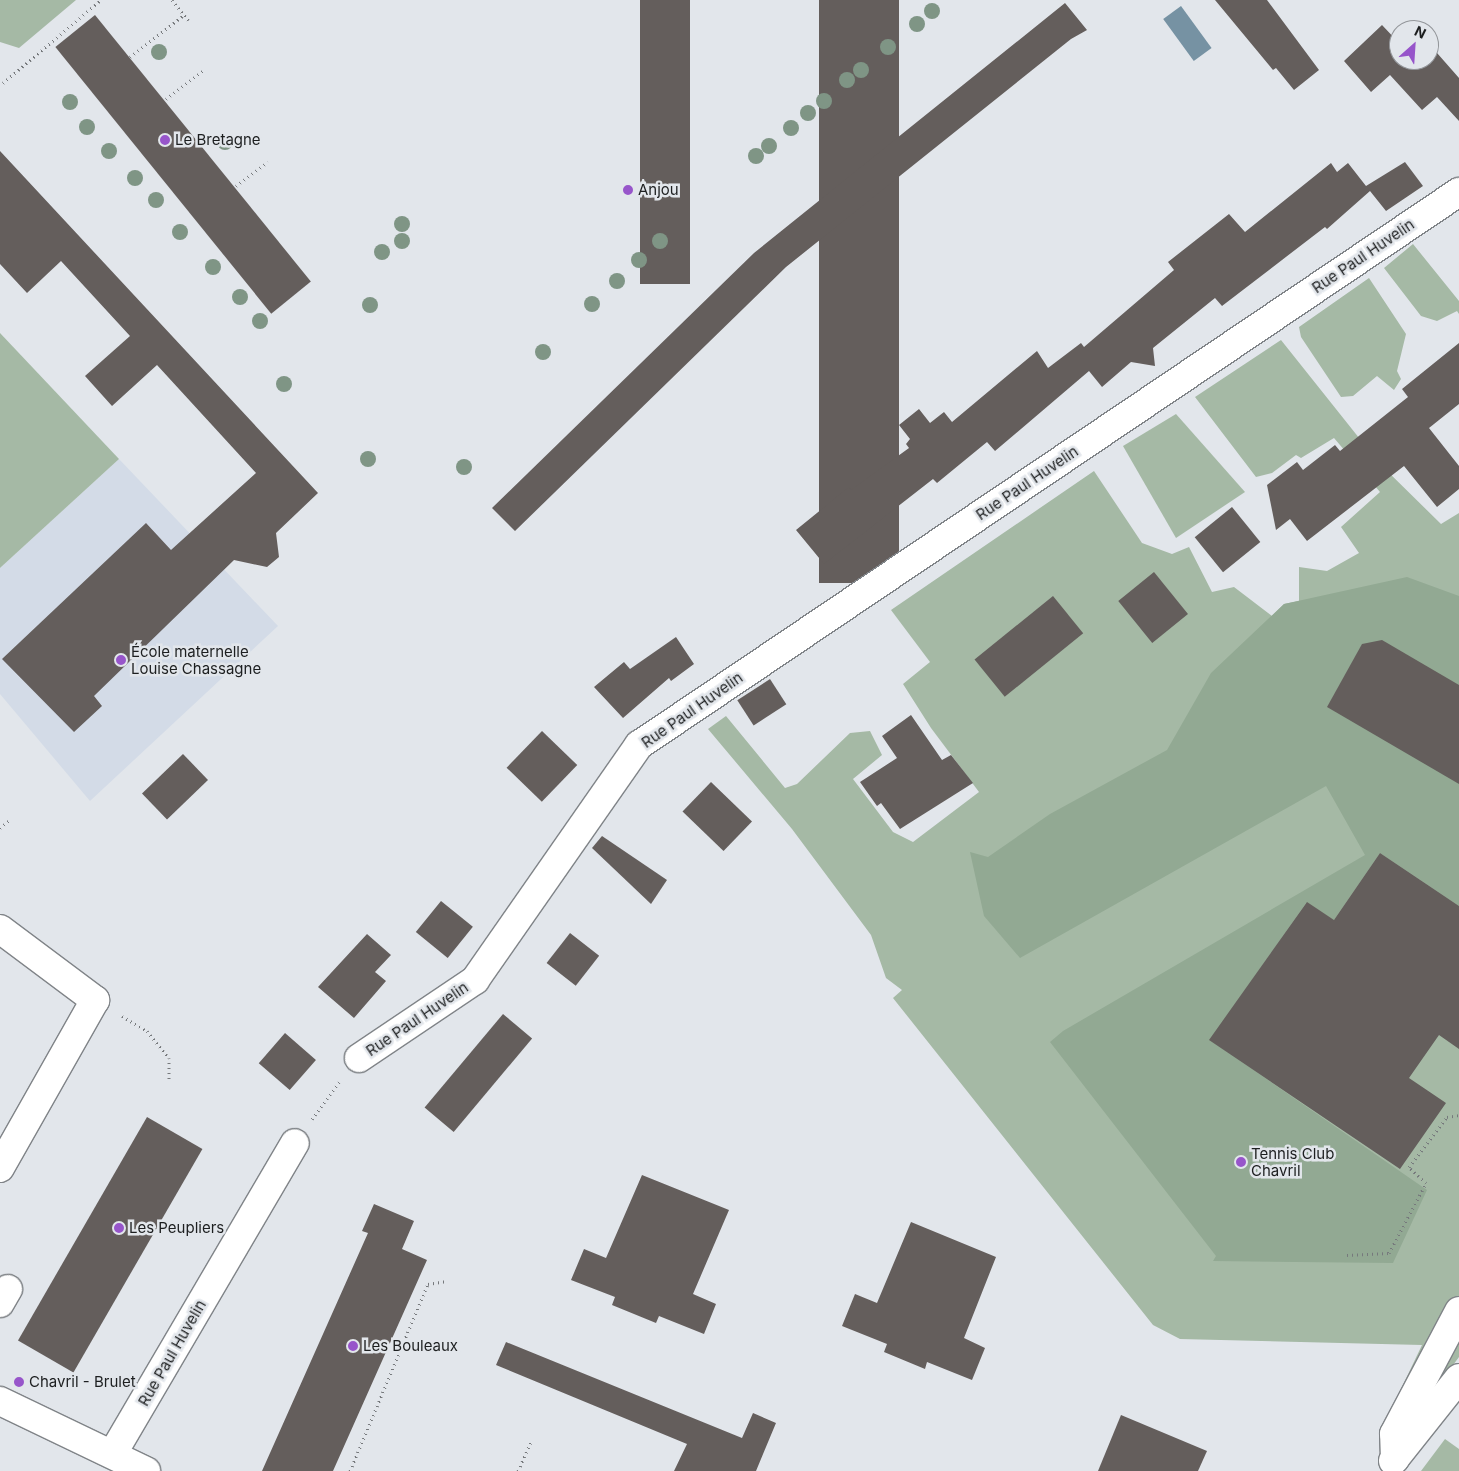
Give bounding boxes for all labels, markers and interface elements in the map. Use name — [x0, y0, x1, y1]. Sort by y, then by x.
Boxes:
north arrow — [1389, 20, 1439, 70]
text: N — [1412, 22, 1429, 42]
place label: Le Bretagne — [175, 131, 261, 149]
marker: Le Bretagne — [159, 134, 171, 146]
place label: Anjou — [638, 181, 679, 199]
marker: Anjou — [622, 184, 634, 196]
street label: Rue Paul Huvelin — [1309, 215, 1417, 297]
street label: Rue Paul Huvelin — [973, 442, 1081, 524]
place label: École maternelle Louise Chassagne — [131, 642, 261, 677]
marker: École maternelle Louise Chassagne — [115, 654, 127, 666]
street label: Rue Paul Huvelin — [638, 668, 746, 752]
street label: Rue Paul Huvelin — [363, 978, 471, 1060]
place label: Tennis Club Chavril — [1251, 1144, 1334, 1179]
marker: Tennis Club Chavril — [1235, 1156, 1247, 1168]
place label: Les Peupliers — [129, 1219, 224, 1237]
marker: Les Peupliers — [113, 1222, 125, 1234]
street label: Rue Paul Huvelin — [134, 1297, 210, 1409]
place label: Les Bouleaux — [363, 1337, 458, 1355]
marker: Les Bouleaux — [347, 1340, 359, 1352]
place label: Chavril - Brulet — [29, 1373, 136, 1391]
marker: Chavril - Brulet — [13, 1376, 25, 1388]

